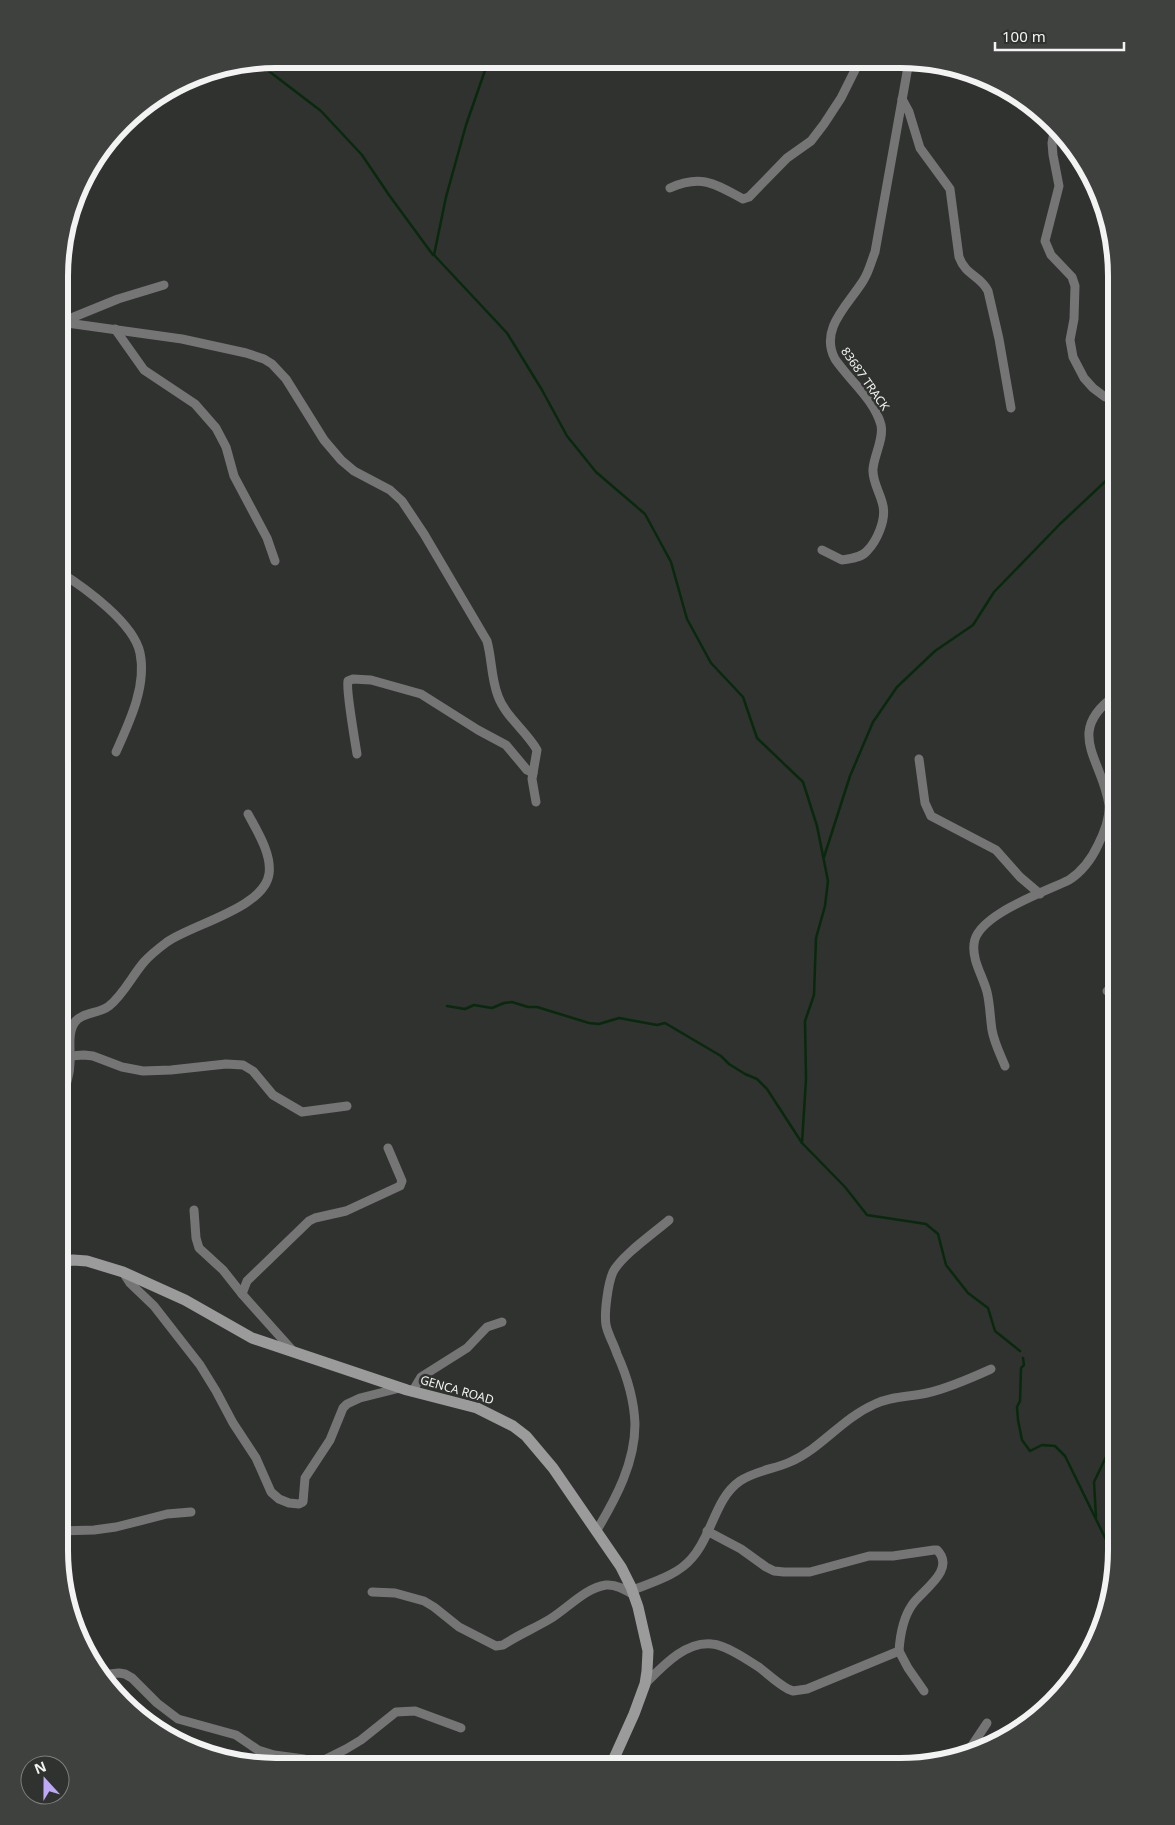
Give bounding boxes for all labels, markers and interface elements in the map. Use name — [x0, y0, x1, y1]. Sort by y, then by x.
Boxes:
scale bar — [995, 20, 1124, 52]
text: 100 m — [1002, 26, 1046, 46]
street label: 83687 TRACK — [837, 344, 894, 414]
street label: GENCA ROAD — [418, 1371, 496, 1408]
north arrow — [20, 1755, 70, 1805]
text: N — [31, 1756, 49, 1778]

